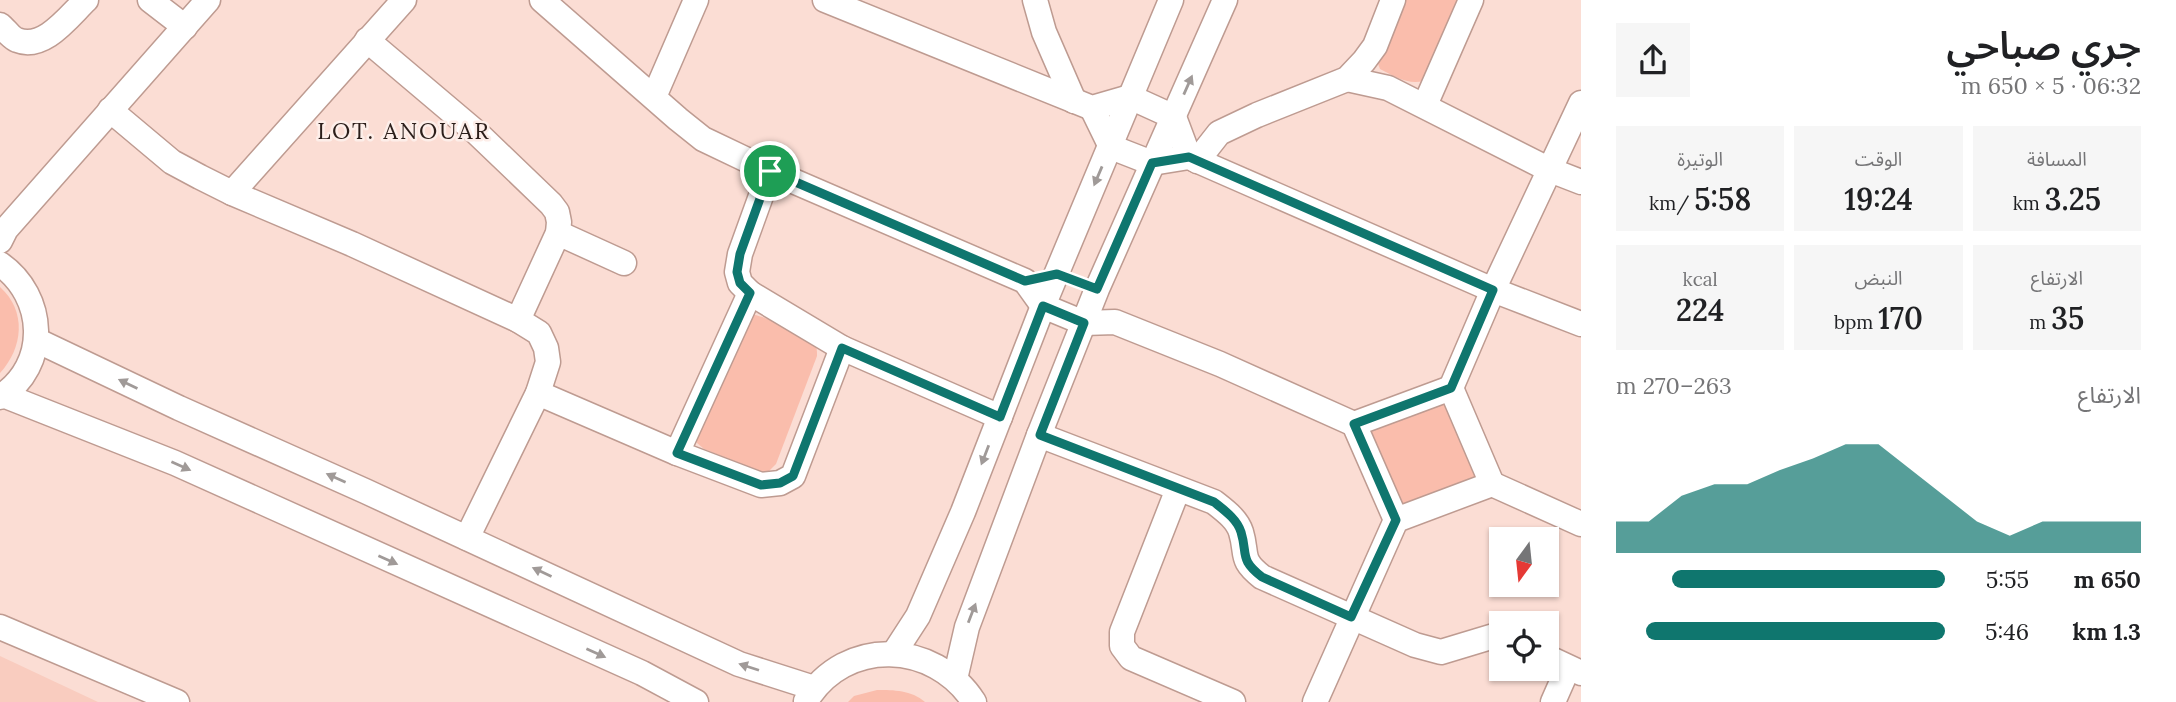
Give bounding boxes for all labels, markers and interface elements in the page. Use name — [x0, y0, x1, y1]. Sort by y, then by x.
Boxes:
text: جري صباحي — [1946, 21, 2141, 69]
button: share — [1616, 23, 1690, 97]
text: 06:32 · 5 × 650 m — [1961, 71, 2141, 100]
one-way arrow — [1182, 75, 1194, 95]
district label: LOT. ANOUAR — [317, 116, 491, 145]
pin — [740, 141, 800, 201]
text: الوتيرة — [1677, 147, 1723, 171]
text: الوقت — [1855, 147, 1902, 171]
text: المسافة — [2027, 147, 2087, 171]
icon: arrive — [751, 152, 789, 190]
one-way arrow — [1092, 166, 1103, 187]
text: 5:58 — [1694, 180, 1751, 218]
text: 19:24 — [1844, 180, 1913, 218]
text: 3.25 — [2045, 180, 2101, 218]
text: /km — [1649, 191, 1694, 215]
text: km — [2013, 191, 2045, 215]
text: النبض — [1854, 266, 1903, 290]
text: الارتفاع — [2031, 266, 2083, 290]
text: kcal — [1683, 267, 1718, 291]
text: 224 — [1676, 291, 1724, 329]
text: 170 — [1878, 299, 1923, 337]
text: 35 — [2051, 299, 2084, 337]
text: bpm — [1834, 310, 1878, 334]
text: m — [2029, 310, 2051, 334]
text: 263–270 m — [1616, 371, 1732, 400]
one-way arrow — [118, 378, 138, 390]
text: الارتفاع — [2078, 380, 2141, 409]
one-way arrow — [980, 445, 991, 466]
one-way arrow — [170, 461, 191, 472]
one-way arrow — [325, 472, 346, 483]
north arrow — [1489, 527, 1559, 597]
map controls — [1489, 527, 1559, 681]
one-way arrow — [378, 554, 398, 566]
text: 5:55 — [1986, 565, 2029, 594]
text: 650 m — [2073, 565, 2141, 594]
one-way arrow — [532, 567, 552, 578]
one-way arrow — [967, 602, 978, 623]
button: locate — [1489, 611, 1559, 681]
text: 5:46 — [1985, 617, 2029, 646]
text: 1.3 km — [2073, 617, 2141, 646]
one-way arrow — [585, 647, 606, 658]
one-way arrow — [739, 661, 760, 672]

